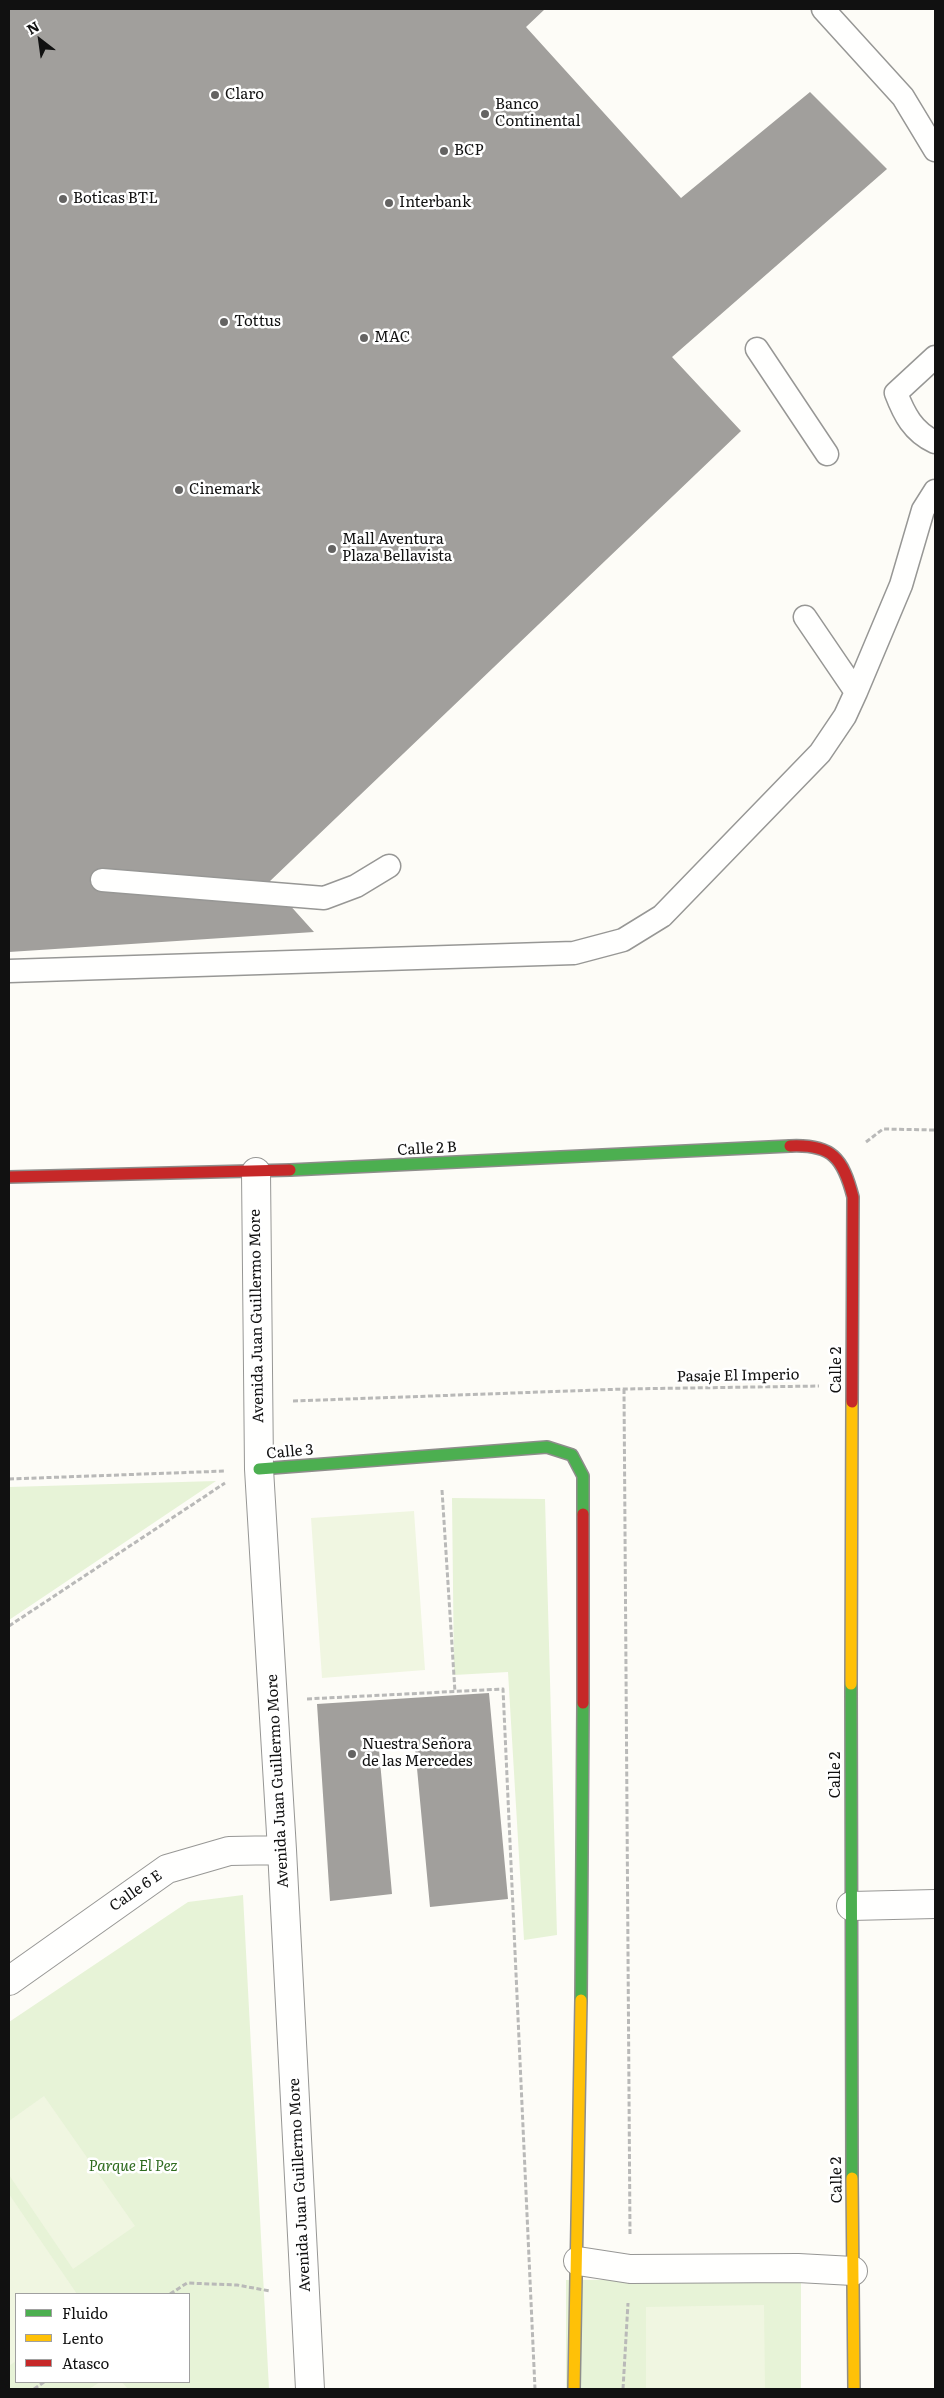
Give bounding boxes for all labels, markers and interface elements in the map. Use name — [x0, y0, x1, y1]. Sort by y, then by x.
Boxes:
north arrow — [15, 15, 65, 65]
text: N — [22, 15, 43, 39]
place label: Claro — [225, 86, 264, 104]
marker: Claro — [209, 89, 221, 101]
place label: Banco Continental — [495, 96, 581, 131]
marker: Banco Continental — [479, 108, 491, 120]
place label: BCP — [454, 142, 483, 160]
marker: BCP — [438, 145, 450, 157]
place label: Boticas BTL — [73, 190, 158, 208]
marker: Boticas BTL — [57, 193, 69, 205]
place label: Interbank — [399, 194, 471, 212]
marker: Interbank — [383, 197, 395, 209]
place label: Tottus — [234, 313, 281, 331]
marker: Tottus — [218, 316, 230, 328]
place label: MAC — [374, 329, 410, 347]
marker: MAC — [358, 332, 370, 344]
place label: Cinemark — [189, 481, 260, 499]
marker: Cinemark — [173, 484, 185, 496]
place label: Mall Aventura Plaza Bellavista — [342, 531, 452, 566]
marker: Mall Aventura Plaza Bellavista — [326, 543, 338, 555]
street label: Calle 2 B — [397, 1138, 457, 1160]
street label: Avenida Juan Guillermo More — [246, 1209, 268, 1423]
street label: Calle 2 — [828, 1347, 846, 1393]
street label: Pasaje El Imperio — [676, 1366, 800, 1386]
street label: Calle 3 — [266, 1441, 314, 1463]
street label: Avenida Juan Guillermo More — [263, 1674, 293, 1888]
place label: Nuestra Señora de las Mercedes — [362, 1736, 472, 1771]
marker: Nuestra Señora de las Mercedes — [346, 1748, 358, 1760]
street label: Calle 2 — [827, 1752, 845, 1798]
street label: Calle 6 E — [106, 1867, 166, 1915]
street label: Avenida Juan Guillermo More — [285, 2078, 315, 2292]
street label: Calle 2 — [828, 2156, 846, 2204]
park label: Parque El Pez — [89, 2158, 177, 2176]
legend — [15, 2293, 190, 2383]
text: Fluido — [62, 2301, 108, 2324]
text: Lento — [62, 2326, 103, 2349]
text: Atasco — [62, 2351, 109, 2374]

